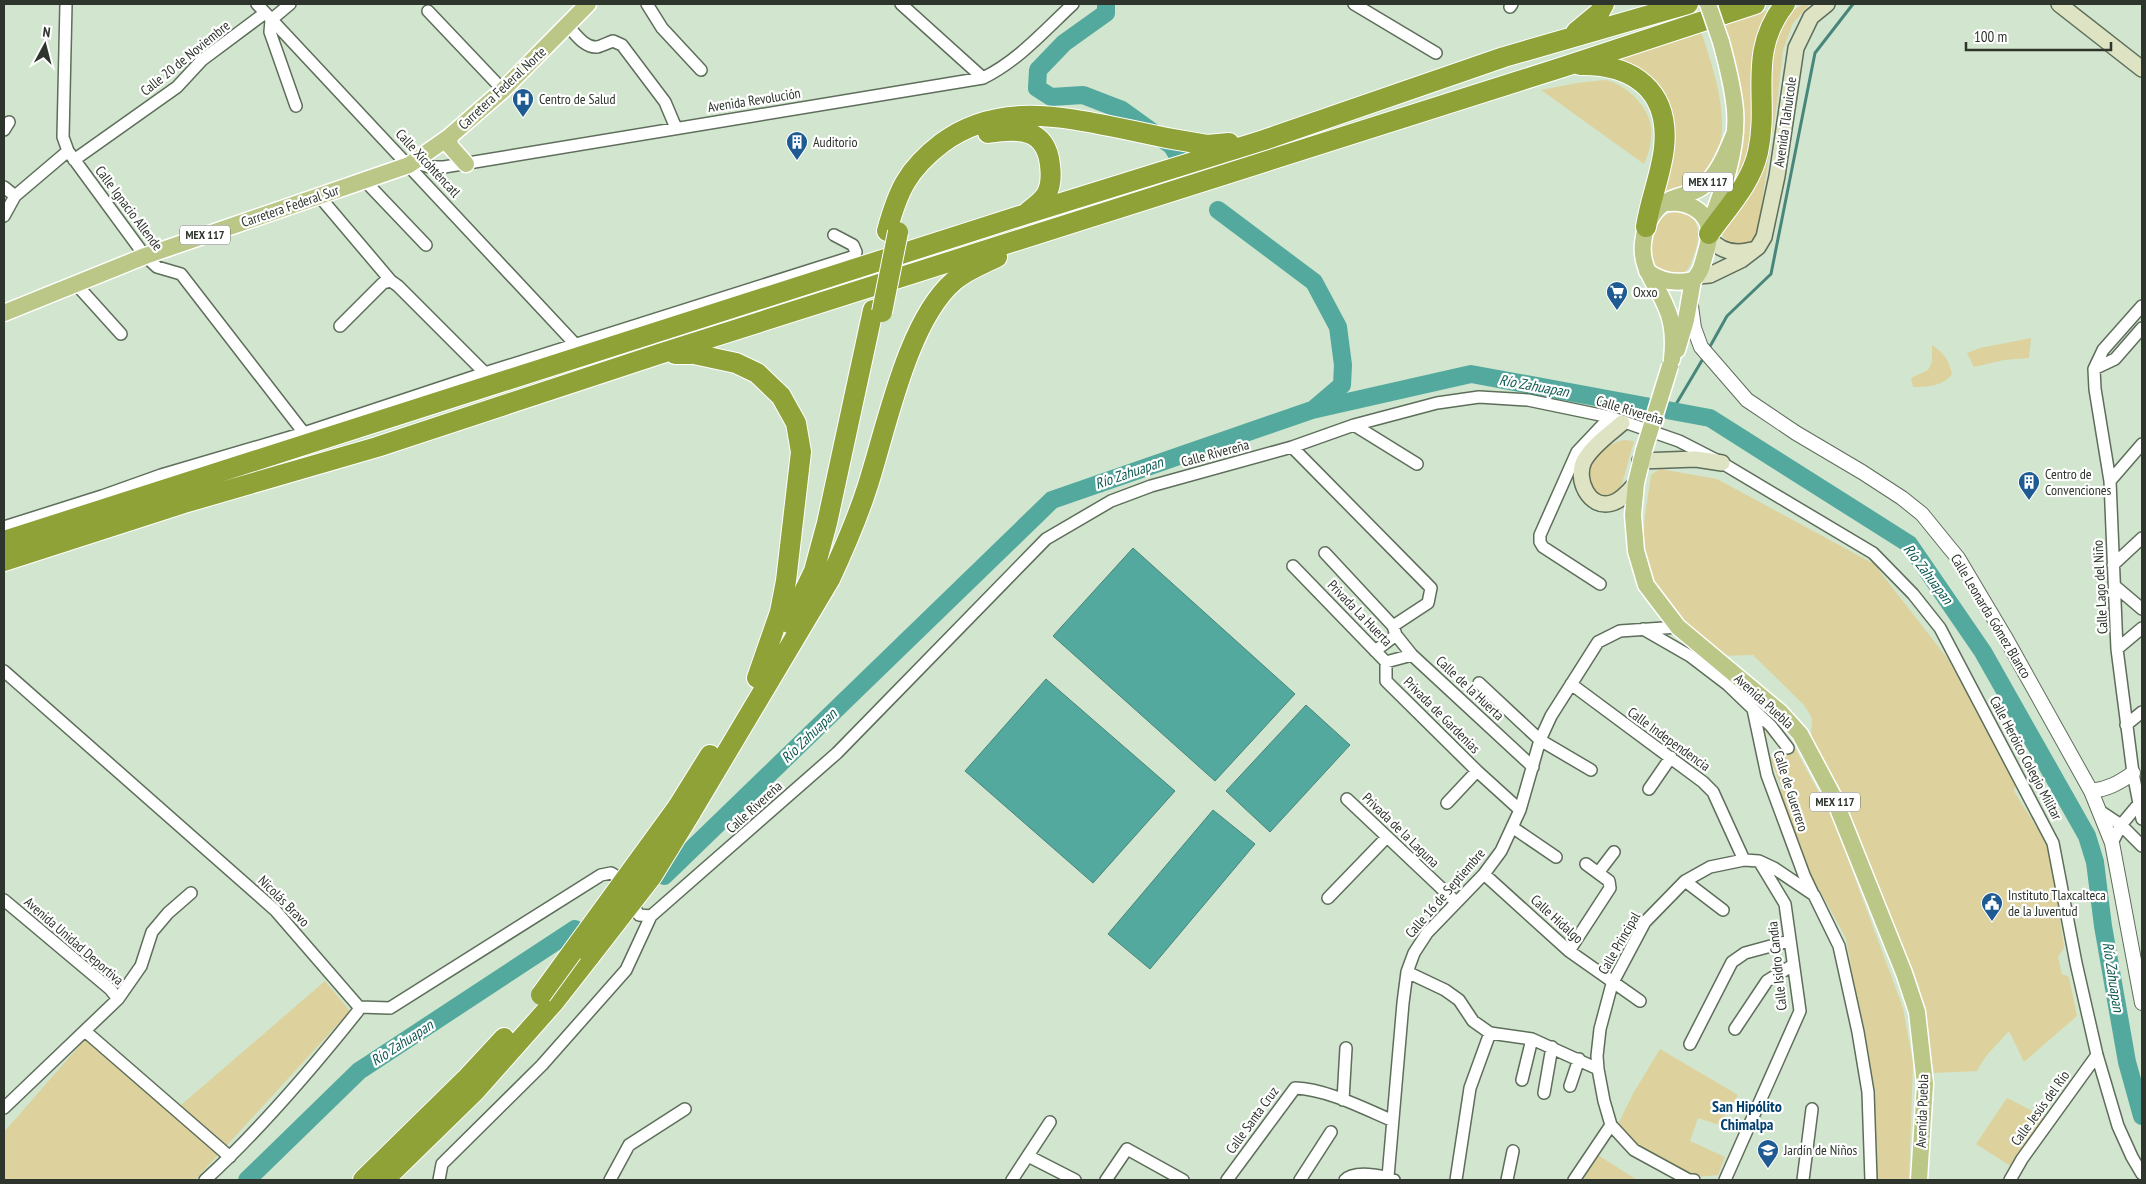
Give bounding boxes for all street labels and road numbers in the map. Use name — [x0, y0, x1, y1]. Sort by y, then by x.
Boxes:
street label: Calle 20 de Noviembre — [137, 16, 234, 100]
street label: Carretera Federal Norte — [454, 43, 550, 133]
street label: Avenida Tlahuicole — [1770, 75, 1800, 168]
street label: Avenida Revolución — [706, 84, 802, 116]
street label: Calle Xicohténcatl — [392, 125, 465, 202]
street label: Calle Ignacio Allende — [91, 162, 167, 254]
road number: MEX 117 — [1683, 172, 1733, 192]
street label: Carretera Federal Sur — [239, 181, 341, 231]
road number: MEX 117 — [180, 226, 230, 244]
street label: Calle Rivereña — [1594, 391, 1666, 429]
street label: Calle Rivereña — [1179, 435, 1251, 471]
street label: Calle Lago del Niño — [2089, 539, 2111, 635]
street label: Calle Leonarda Gómez Blanco — [1947, 550, 2035, 682]
street label: Privada La Huerta — [1324, 576, 1396, 650]
street label: Calle de la Huerta — [1432, 652, 1508, 724]
street label: Avenida Puebla — [1730, 670, 1798, 732]
street label: Privada de Gardenias — [1400, 673, 1484, 757]
street label: Calle Heróico Colegio Militar — [1986, 693, 2066, 823]
street label: Calle Independencia — [1624, 703, 1714, 775]
street label: Calle de Guerrero — [1769, 748, 1813, 834]
street label: Calle Rivereña — [722, 777, 786, 837]
street label: Privada de la Laguna — [1359, 789, 1443, 871]
road number: MEX 117 — [1810, 792, 1860, 812]
street label: Calle 16 de Septiembre — [1401, 844, 1489, 941]
street label: Nicolás Bravo — [255, 872, 313, 930]
street label: Calle Hidalgo — [1527, 891, 1587, 947]
street label: Avenida Unidad Deportiva — [21, 893, 127, 989]
street label: Calle Principal — [1594, 908, 1644, 977]
street label: Calle Isidro Candia — [1763, 920, 1791, 1012]
street label: Calle Jesús del Río — [2007, 1067, 2073, 1149]
street label: Avenida Puebla — [1912, 1074, 1932, 1148]
street label: Calle Santa Cruz — [1222, 1083, 1282, 1157]

